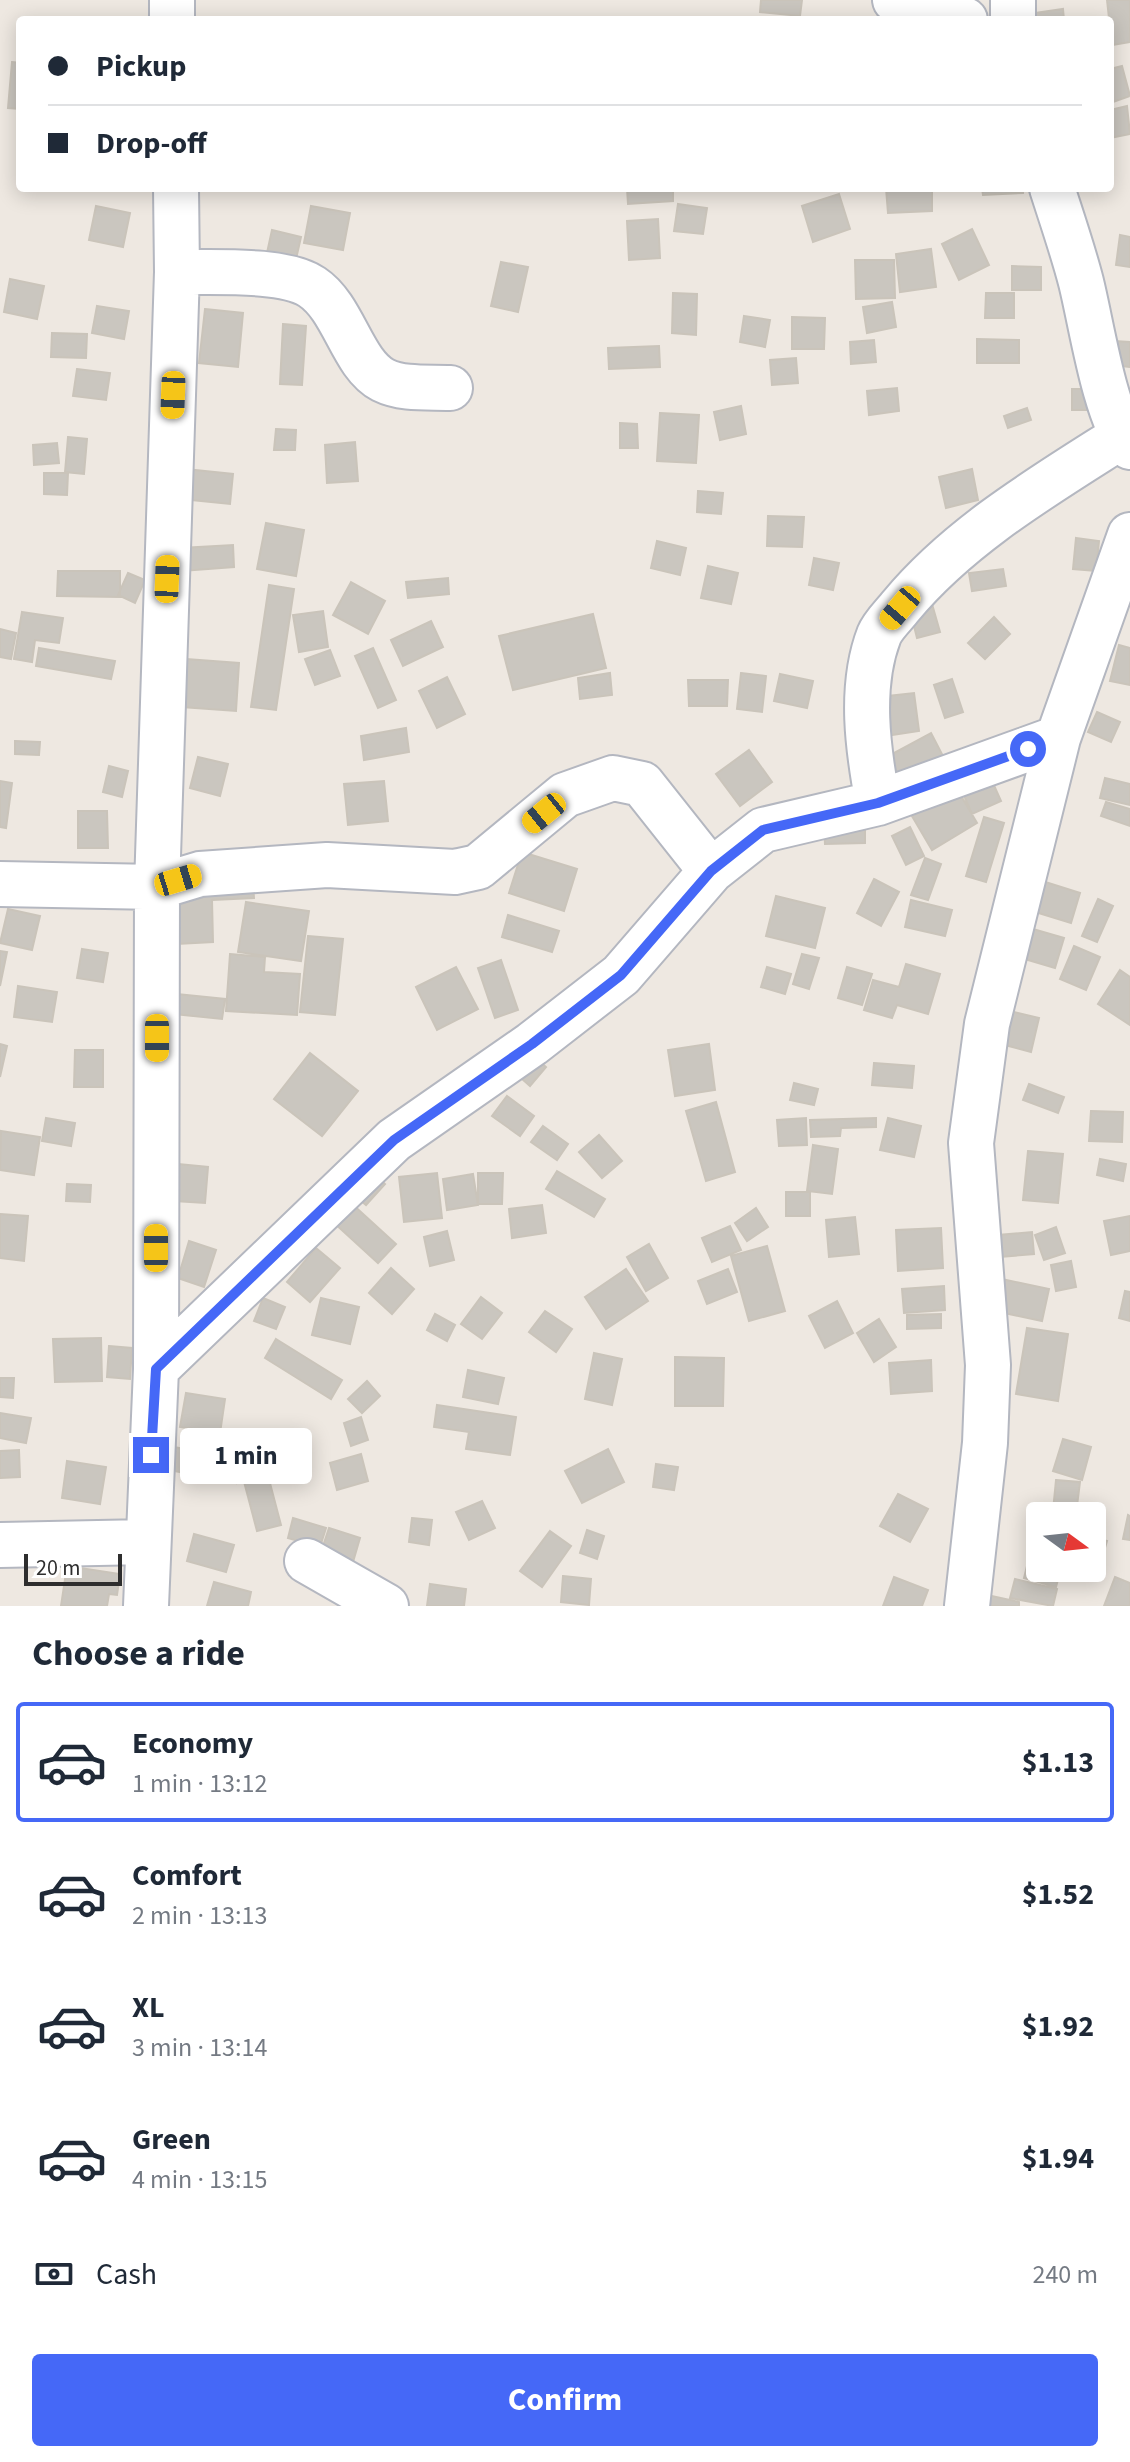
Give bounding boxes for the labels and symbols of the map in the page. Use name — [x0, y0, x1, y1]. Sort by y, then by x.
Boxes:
car — [160, 371, 186, 419]
car — [154, 555, 180, 603]
car — [875, 582, 925, 634]
route start — [1010, 731, 1046, 767]
car — [518, 789, 570, 837]
car — [152, 862, 204, 898]
car — [145, 1014, 169, 1062]
car — [144, 1224, 168, 1272]
callout: 1 min — [179, 1427, 311, 1483]
route end — [133, 1437, 169, 1473]
north arrow — [1026, 1502, 1106, 1582]
scale bar — [24, 1550, 122, 1586]

